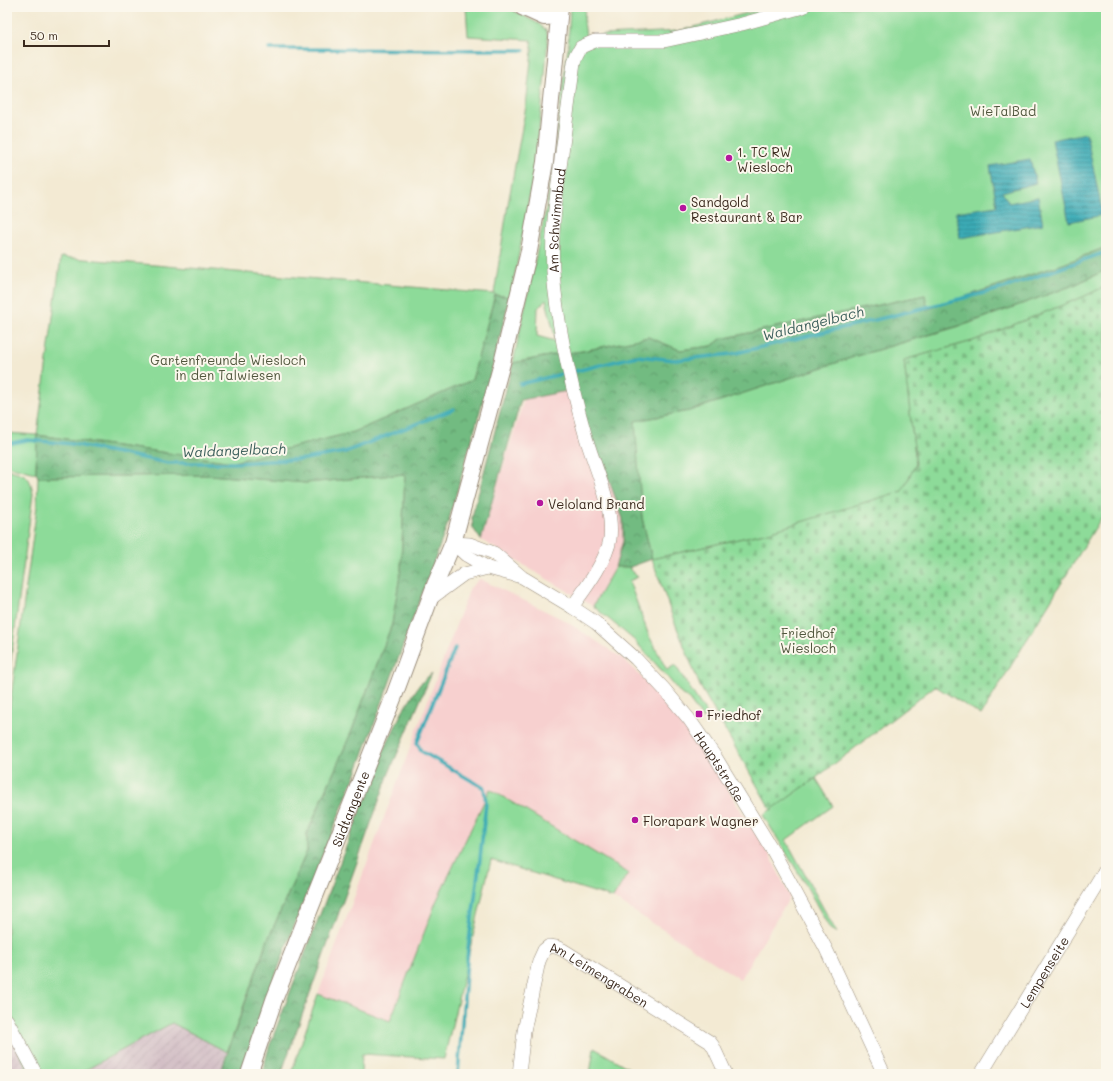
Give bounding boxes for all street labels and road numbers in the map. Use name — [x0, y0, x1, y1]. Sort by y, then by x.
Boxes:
street label: Am Schwimmbad — [544, 167, 568, 274]
street label: Hauptstraße — [691, 727, 749, 805]
street label: Südtangente — [327, 768, 372, 849]
street label: Lempenseite — [1015, 933, 1072, 1010]
street label: Am Leimengraben — [549, 938, 652, 1010]

